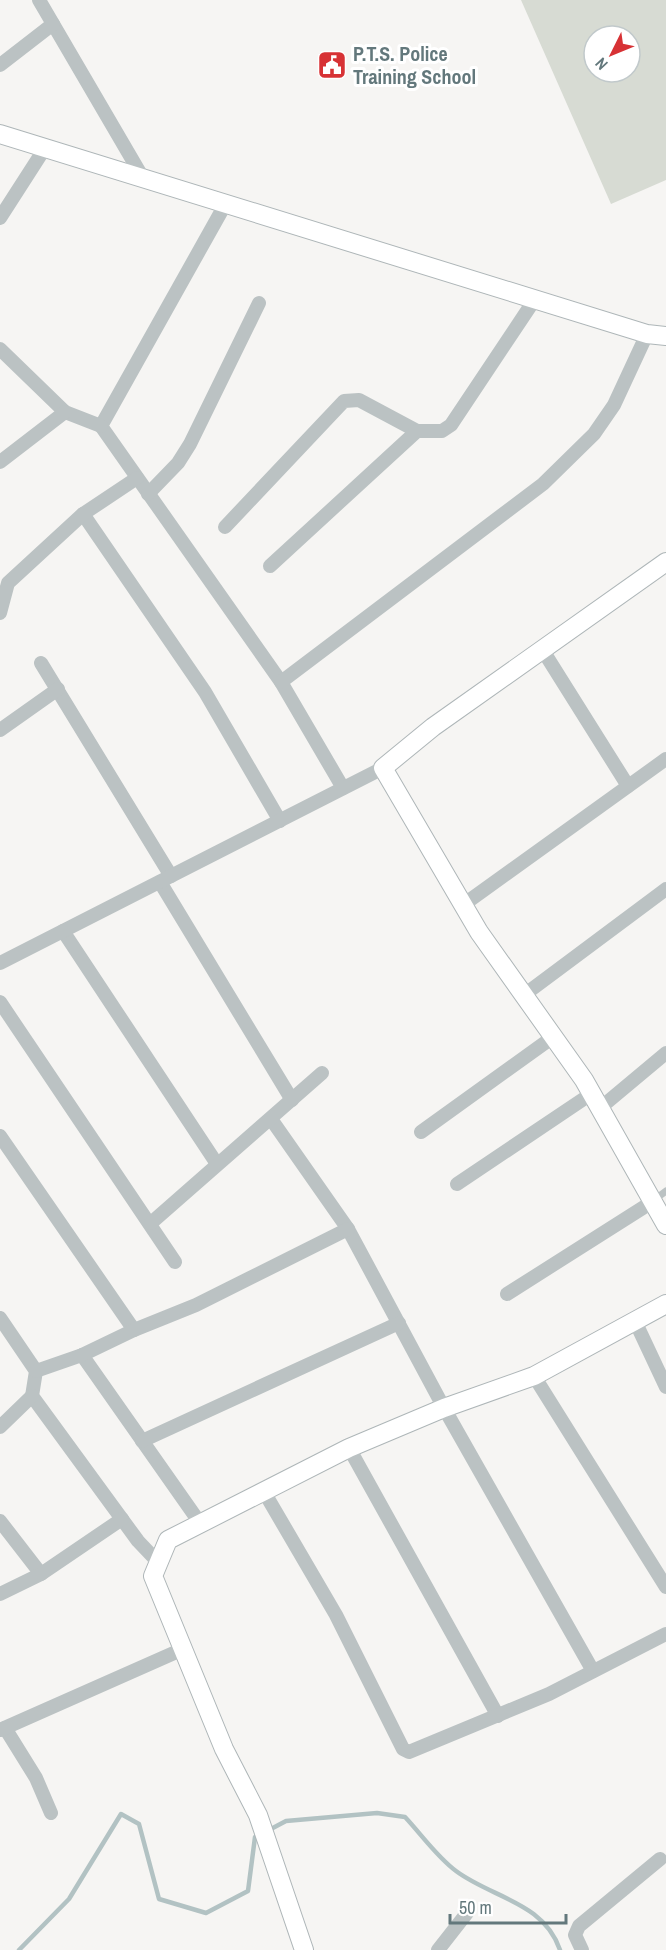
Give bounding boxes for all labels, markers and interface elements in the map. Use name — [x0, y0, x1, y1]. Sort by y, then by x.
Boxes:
north arrow — [582, 24, 642, 84]
place label: P.T.S. Police Training School — [353, 40, 476, 90]
public building icon: P.T.S. Police Training School — [316, 49, 348, 81]
text: N — [590, 53, 612, 75]
scale bar — [450, 1887, 566, 1925]
text: 50 m — [459, 1895, 492, 1920]

